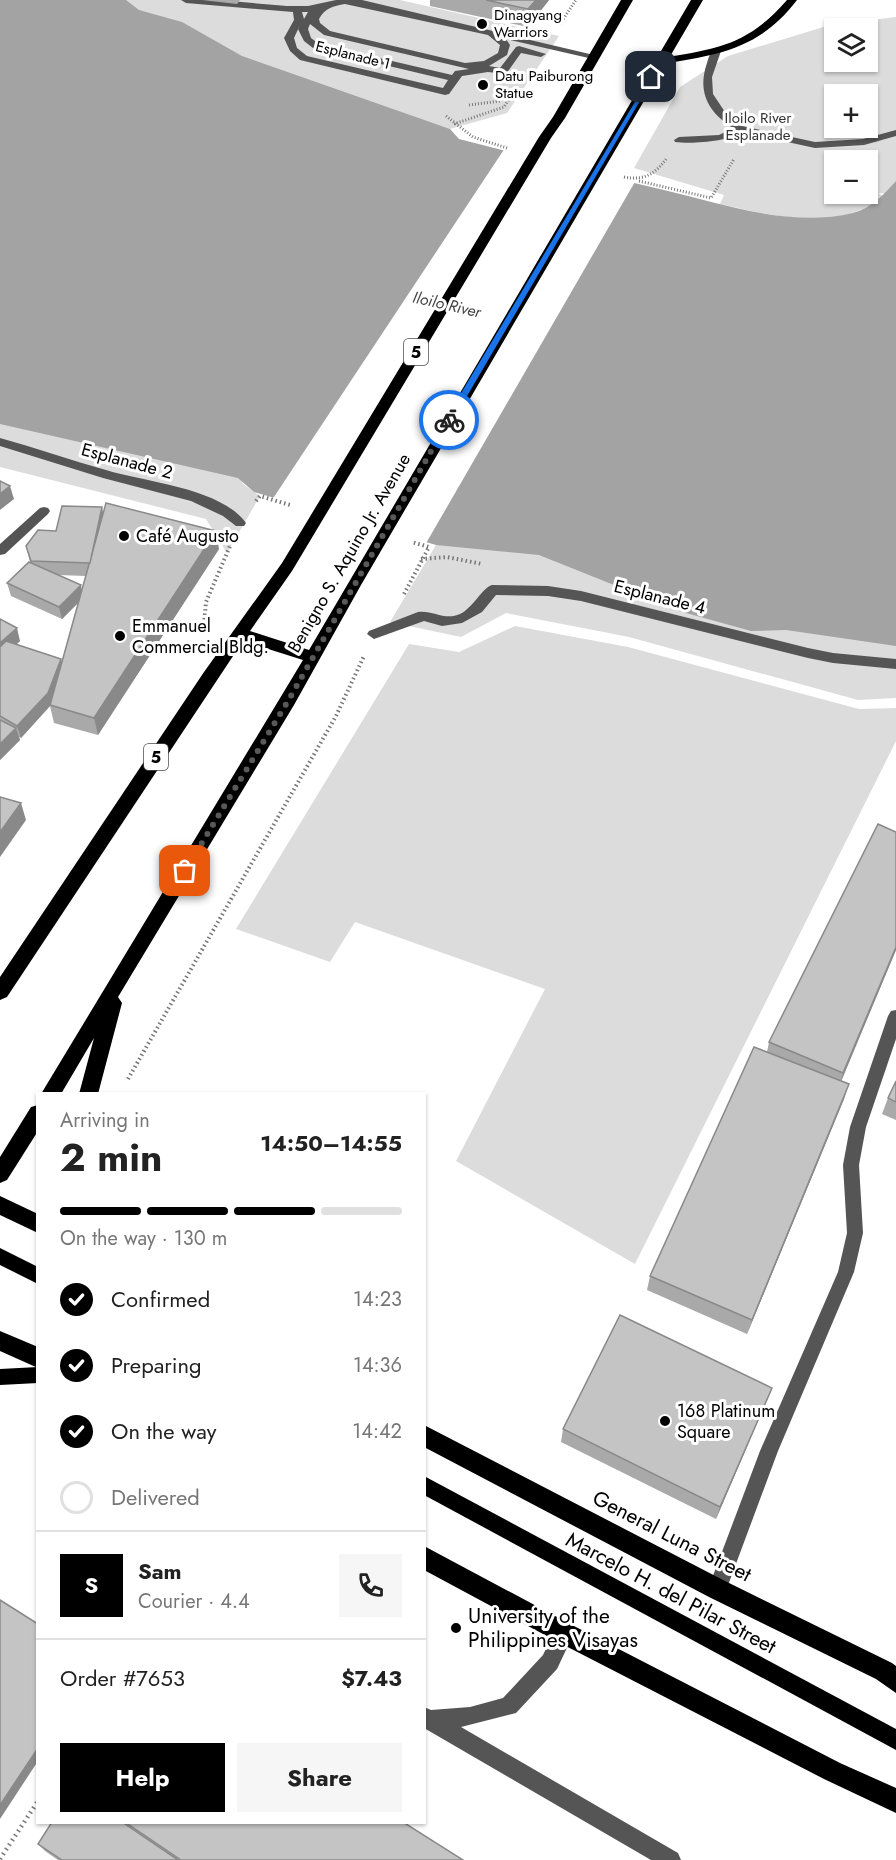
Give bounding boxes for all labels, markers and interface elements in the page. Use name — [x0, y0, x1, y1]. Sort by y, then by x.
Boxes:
place label: Dinagyang Warriors — [494, 4, 562, 43]
marker: Dinagyang Warriors — [475, 17, 489, 31]
map controls — [824, 18, 878, 204]
button: layers — [824, 18, 878, 72]
street label: Esplanade 1 — [313, 35, 393, 75]
pin — [625, 51, 676, 102]
icon: home — [634, 60, 667, 93]
place label: Datu Paiburong Statue — [495, 65, 593, 104]
marker: Datu Paiburong Statue — [476, 78, 490, 92]
button: + — [824, 84, 878, 138]
park label: Iloilo River Esplanade — [725, 107, 792, 146]
button: − — [824, 150, 878, 204]
water label: Iloilo River — [410, 285, 485, 324]
road number: 5 — [404, 339, 428, 365]
courier — [419, 390, 479, 450]
icon: bike — [433, 404, 466, 437]
street label: Esplanade 2 — [78, 436, 176, 486]
street label: Benigno S. Aquino Jr. Avenue — [281, 449, 417, 657]
place label: Café Augusto — [136, 523, 239, 549]
marker: Café Augusto — [117, 529, 131, 543]
street label: Esplanade 4 — [611, 573, 709, 621]
place label: Emmanuel Commercial Bldg. — [132, 613, 269, 660]
marker: Emmanuel Commercial Bldg. — [113, 629, 127, 643]
road number: 5 — [144, 744, 168, 770]
pin — [159, 845, 210, 896]
icon: bag — [168, 854, 201, 887]
text: Arriving in — [60, 1106, 150, 1135]
text: 14:50–14:55 — [260, 1127, 402, 1159]
text: 2 min — [60, 1129, 162, 1186]
text: On the way · 130 m — [60, 1224, 227, 1253]
icon: check — [60, 1283, 93, 1316]
text: Confirmed — [111, 1283, 210, 1315]
text: 14:23 — [353, 1285, 402, 1314]
icon: check — [60, 1349, 93, 1382]
text: Preparing — [111, 1349, 202, 1381]
text: 14:36 — [353, 1351, 402, 1380]
place label: 168 Platinum Square — [677, 1398, 775, 1445]
marker: 168 Platinum Square — [658, 1414, 672, 1428]
icon: check — [60, 1415, 93, 1448]
text: On the way — [111, 1415, 216, 1447]
text: 14:42 — [352, 1417, 402, 1446]
text: Delivered — [111, 1481, 200, 1513]
street label: General Luna Street — [587, 1483, 757, 1589]
street label: Marcelo H. del Pilar Street — [560, 1525, 782, 1661]
button: phone — [339, 1554, 402, 1617]
text: Sam — [138, 1555, 182, 1587]
text: S — [85, 1569, 98, 1601]
text: Courier · 4.4 — [138, 1587, 250, 1616]
place label: University of the Philippines Visayas — [468, 1601, 638, 1655]
marker: University of the Philippines Visayas — [449, 1621, 463, 1635]
text: Order #7653 — [60, 1662, 185, 1694]
text: $7.43 — [341, 1662, 402, 1694]
button: Help — [60, 1743, 225, 1812]
button: Share — [237, 1743, 402, 1812]

